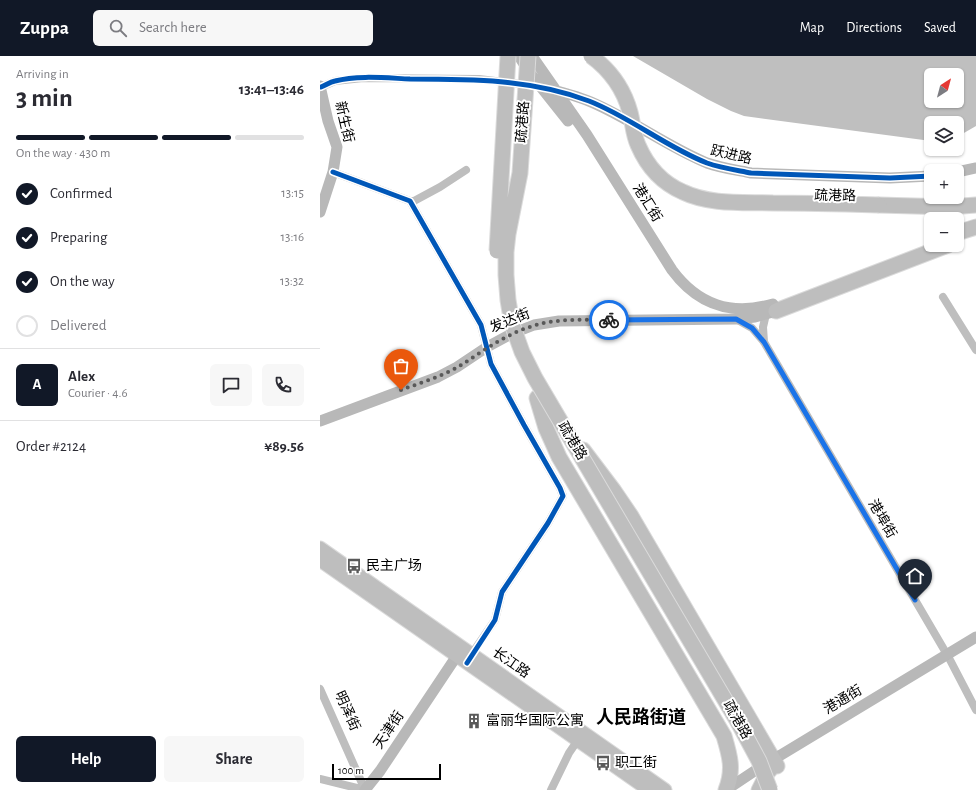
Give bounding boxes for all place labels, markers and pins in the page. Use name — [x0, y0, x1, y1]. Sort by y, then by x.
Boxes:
pin — [384, 349, 418, 390]
bus stop icon: 民主广场 — [345, 557, 363, 575]
place label: 民主广场 — [366, 558, 422, 573]
pin — [898, 559, 932, 600]
building icon: 富丽华国际公寓 — [465, 712, 483, 730]
place label: 富丽华国际公寓 — [486, 712, 584, 728]
bus stop icon: 职工街 — [594, 754, 612, 772]
place label: 职工街 — [615, 755, 657, 770]

